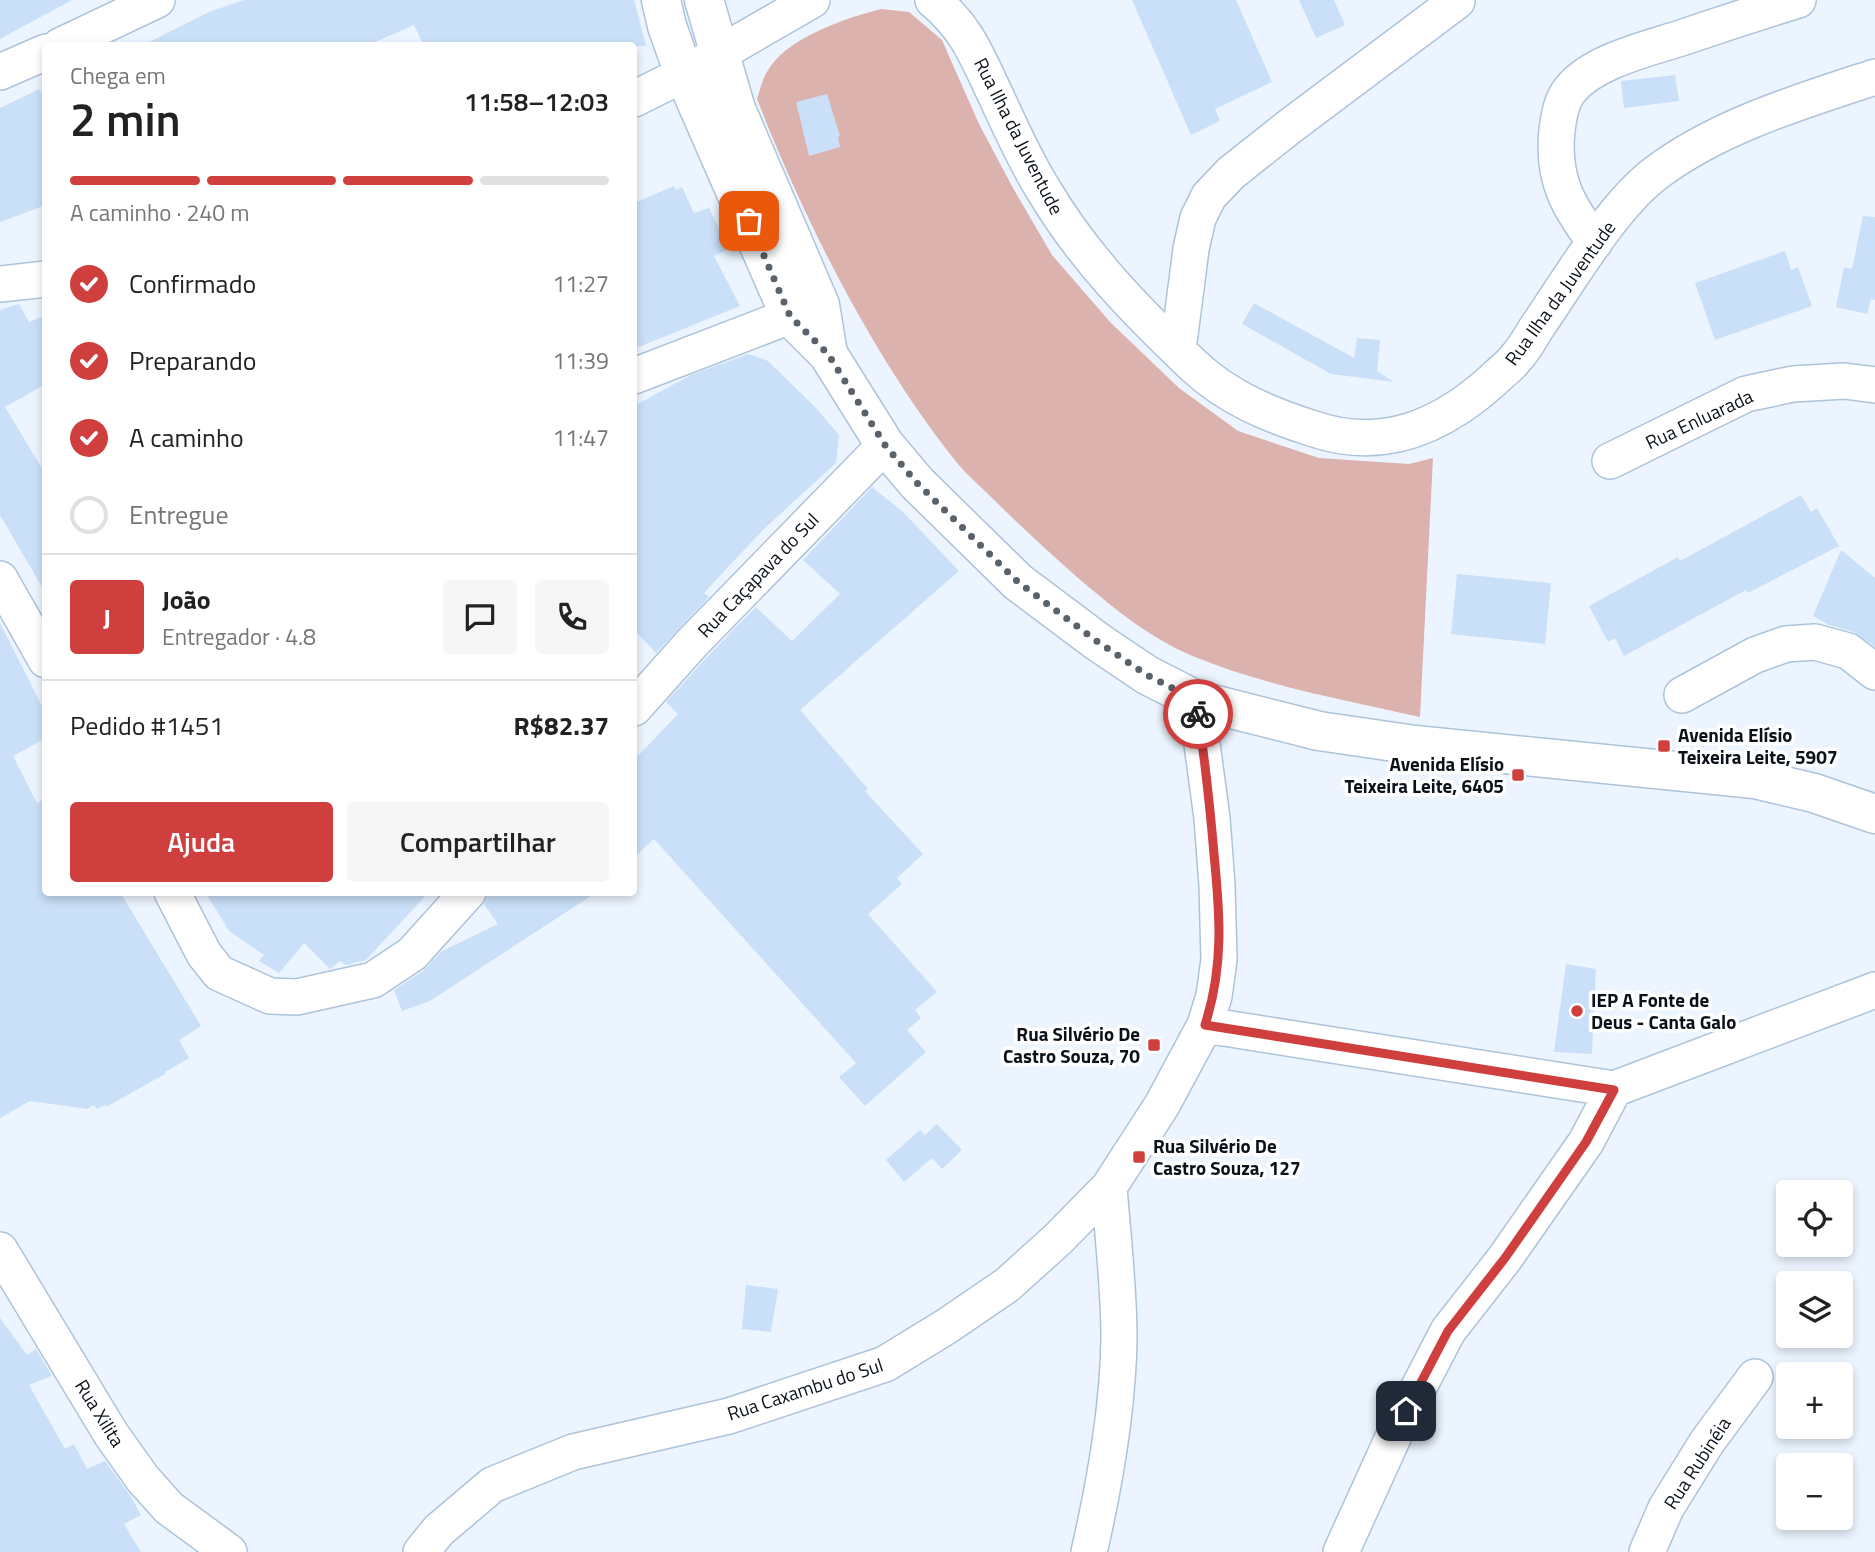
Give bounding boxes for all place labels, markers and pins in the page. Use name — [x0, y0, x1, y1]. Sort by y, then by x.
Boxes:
pin — [719, 191, 779, 251]
place label: Avenida Elísio Teixeira Leite, 5907 — [1678, 720, 1838, 771]
marker: Avenida Elísio Teixeira Leite, 5907 — [1656, 738, 1672, 754]
place label: Avenida Elísio Teixeira Leite, 6405 — [1344, 749, 1504, 800]
marker: Avenida Elísio Teixeira Leite, 6405 — [1510, 767, 1526, 783]
place label: IEP A Fonte de Deus - Canta Galo — [1591, 985, 1736, 1036]
marker: IEP A Fonte de Deus - Canta Galo — [1569, 1003, 1585, 1019]
place label: Rua Silvério De Castro Souza, 70 — [1003, 1019, 1140, 1070]
marker: Rua Silvério De Castro Souza, 70 — [1146, 1037, 1162, 1053]
place label: Rua Silvério De Castro Souza, 127 — [1153, 1131, 1301, 1182]
marker: Rua Silvério De Castro Souza, 127 — [1131, 1149, 1147, 1165]
pin — [1376, 1381, 1436, 1441]

